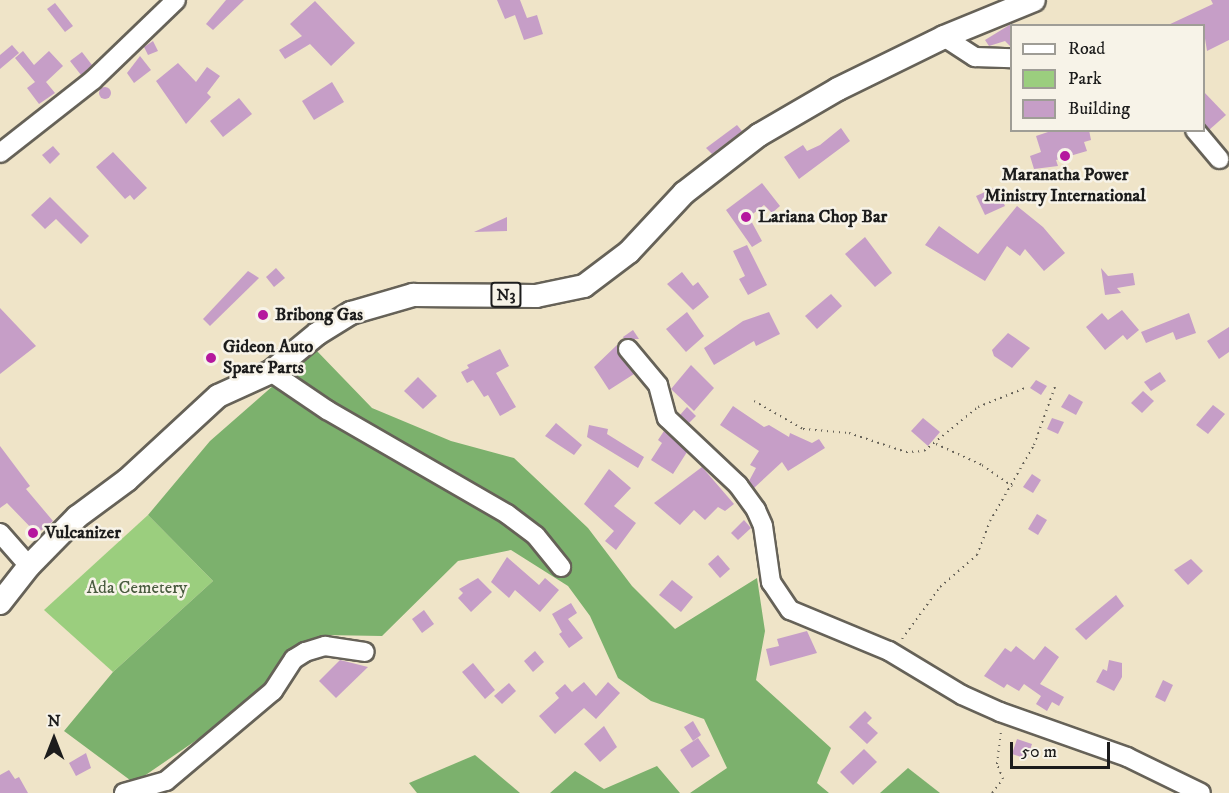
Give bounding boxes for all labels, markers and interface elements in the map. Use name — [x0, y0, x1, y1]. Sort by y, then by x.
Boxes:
legend — [1010, 24, 1205, 132]
text: Road — [1068, 38, 1105, 60]
text: Park — [1068, 68, 1102, 90]
text: Building — [1068, 98, 1130, 120]
marker: Maranatha Power Ministry International — [1058, 149, 1072, 163]
place label: Maranatha Power Ministry International — [984, 165, 1146, 207]
place label: Lariana Chop Bar — [758, 206, 887, 228]
marker: Lariana Chop Bar — [739, 210, 753, 224]
road number: N3 — [490, 282, 522, 308]
place label: Bribong Gas — [275, 304, 363, 326]
marker: Bribong Gas — [256, 308, 270, 322]
place label: Gideon Auto Spare Parts — [223, 337, 313, 380]
marker: Gideon Auto Spare Parts — [204, 351, 218, 365]
place label: Vulcanizer — [45, 522, 121, 544]
marker: Vulcanizer — [26, 526, 40, 540]
park label: Ada Cemetery — [87, 577, 187, 599]
north arrow — [24, 709, 84, 769]
text: N — [47, 711, 61, 731]
scale bar — [1013, 730, 1114, 768]
text: 50 m — [1021, 741, 1057, 763]

